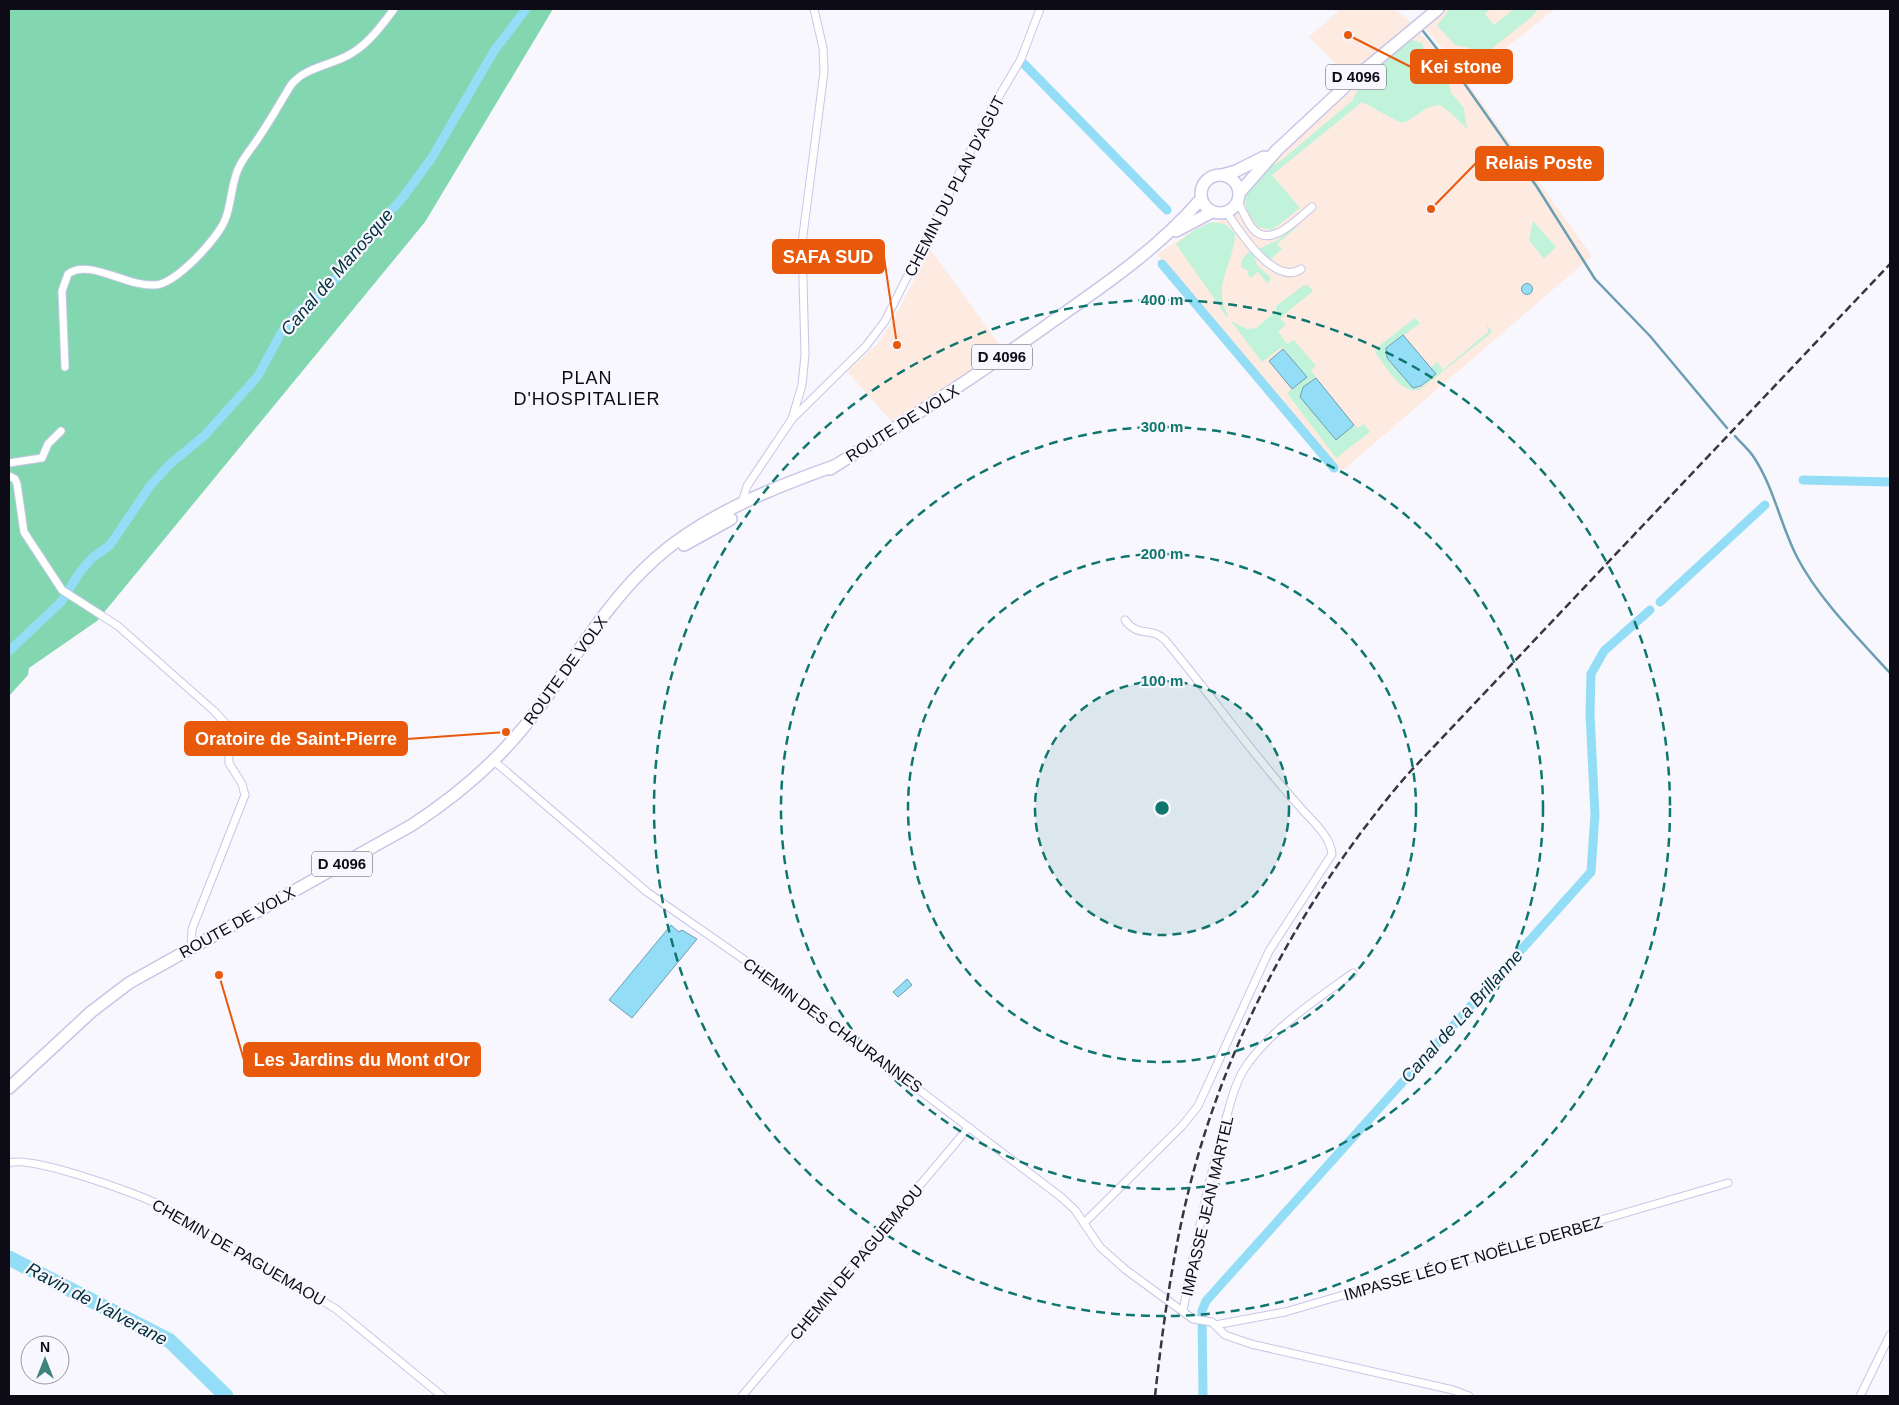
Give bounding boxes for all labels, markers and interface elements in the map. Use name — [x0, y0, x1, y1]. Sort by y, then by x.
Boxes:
callout: Kei stone — [1411, 50, 1512, 83]
text: Kei stone — [1420, 57, 1502, 77]
road number: D 4096 — [1326, 64, 1386, 90]
street label: CHEMIN DU PLAN D'AGUT — [901, 93, 1008, 279]
callout: Relais Poste — [1476, 147, 1603, 180]
text: Relais Poste — [1485, 153, 1593, 173]
water label: Canal de Manosque — [277, 205, 397, 339]
callout: SAFA SUD — [773, 240, 884, 273]
text: SAFA SUD — [783, 247, 873, 267]
text: 400 m — [1141, 291, 1183, 308]
road number: D 4096 — [972, 344, 1032, 370]
district label: PLAN D'HOSPITALIER — [513, 368, 661, 409]
street label: ROUTE DE VOLX — [843, 382, 962, 465]
text: 300 m — [1141, 418, 1183, 435]
text: 200 m — [1141, 545, 1183, 562]
street label: ROUTE DE VOLX — [520, 613, 611, 728]
text: 100 m — [1141, 672, 1183, 689]
callout: Oratoire de Saint-Pierre — [185, 722, 407, 755]
text: Oratoire de Saint-Pierre — [195, 729, 397, 749]
centre of rings — [1153, 799, 1171, 817]
road number: D 4096 — [312, 852, 372, 876]
street label: ROUTE DE VOLX — [176, 883, 298, 961]
water label: Canal de La Brillanne — [1397, 945, 1527, 1087]
street label: CHEMIN DES CHAURANNES — [740, 955, 925, 1096]
callout: Les Jardins du Mont d'Or — [244, 1043, 480, 1076]
text: Les Jardins du Mont d'Or — [254, 1050, 470, 1070]
street label: IMPASSE JEAN MARTEL — [1178, 1114, 1237, 1298]
street label: CHEMIN DE PAGUEMAOU — [787, 1181, 926, 1343]
street label: CHEMIN DE PAGUEMAOU — [149, 1196, 328, 1309]
street label: IMPASSE LÉO ET NOËLLE DERBEZ — [1342, 1212, 1604, 1304]
water label: Ravin de Valverane — [23, 1258, 171, 1350]
north arrow — [20, 1335, 70, 1385]
text: N — [40, 1339, 50, 1355]

